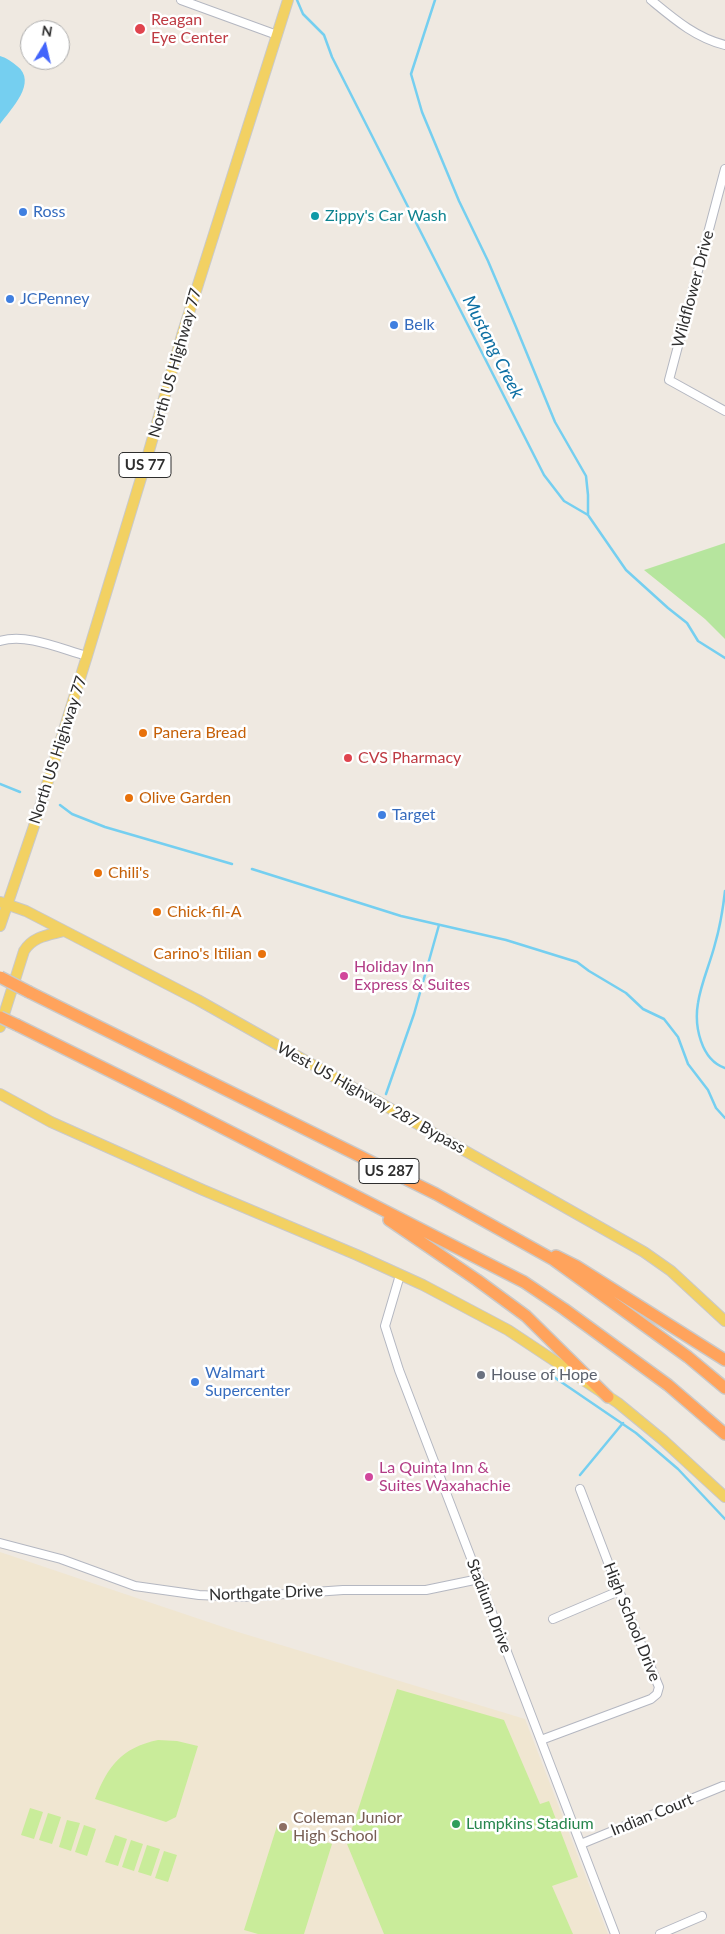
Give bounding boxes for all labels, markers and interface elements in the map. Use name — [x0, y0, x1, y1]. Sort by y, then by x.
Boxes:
place label: Reagan Eye Center — [151, 10, 228, 48]
north arrow — [20, 20, 70, 70]
text: N — [41, 21, 54, 40]
marker: Reagan Eye Center — [133, 22, 147, 36]
place label: Ross — [33, 202, 65, 222]
marker: Ross — [17, 206, 29, 218]
place label: Zippy's Car Wash — [325, 206, 447, 226]
marker: Zippy's Car Wash — [309, 210, 321, 222]
street label: Wildflower Drive — [668, 228, 718, 350]
street label: North US Highway 77 — [144, 286, 206, 440]
place label: JCPenney — [20, 289, 89, 309]
water label: Mustang Creek — [458, 292, 528, 402]
marker: JCPenney — [4, 293, 16, 305]
place label: Belk — [404, 315, 435, 335]
marker: Belk — [388, 319, 400, 331]
road number: US 77 — [119, 452, 171, 478]
street label: North US Highway 77 — [25, 674, 91, 826]
place label: Panera Bread — [153, 723, 246, 743]
marker: Panera Bread — [137, 727, 149, 739]
place label: CVS Pharmacy — [358, 748, 461, 768]
marker: CVS Pharmacy — [342, 752, 354, 764]
place label: Olive Garden — [139, 788, 231, 808]
marker: Olive Garden — [123, 792, 135, 804]
place label: Target — [392, 805, 436, 825]
marker: Target — [376, 809, 388, 821]
place label: Chili's — [108, 863, 149, 883]
marker: Chili's — [92, 867, 104, 879]
place label: Chick-fil-A — [167, 902, 242, 922]
marker: Chick-fil-A — [151, 906, 163, 918]
place label: Carino's Itilian — [153, 944, 252, 964]
marker: Carino's Itilian — [256, 948, 268, 960]
place label: Holiday Inn Express & Suites — [354, 957, 470, 995]
marker: Holiday Inn Express & Suites — [338, 970, 350, 982]
street label: West US Highway 287 Bypass — [274, 1038, 468, 1158]
road number: US 287 — [359, 1158, 419, 1184]
place label: Walmart Supercenter — [205, 1363, 290, 1401]
place label: House of Hope — [491, 1365, 597, 1385]
marker: House of Hope — [475, 1369, 487, 1381]
marker: Walmart Supercenter — [189, 1376, 201, 1388]
place label: La Quinta Inn & Suites Waxahachie — [379, 1458, 511, 1496]
marker: La Quinta Inn & Suites Waxahachie — [363, 1471, 375, 1483]
street label: Stadium Drive — [462, 1556, 516, 1656]
street label: High School Drive — [599, 1560, 665, 1684]
street label: Northgate Drive — [209, 1581, 323, 1605]
street label: Indian Court — [608, 1790, 696, 1840]
place label: Coleman Junior High School — [293, 1808, 402, 1846]
place label: Lumpkins Stadium — [466, 1814, 594, 1834]
marker: Lumpkins Stadium — [450, 1818, 462, 1830]
marker: Coleman Junior High School — [277, 1821, 289, 1833]

